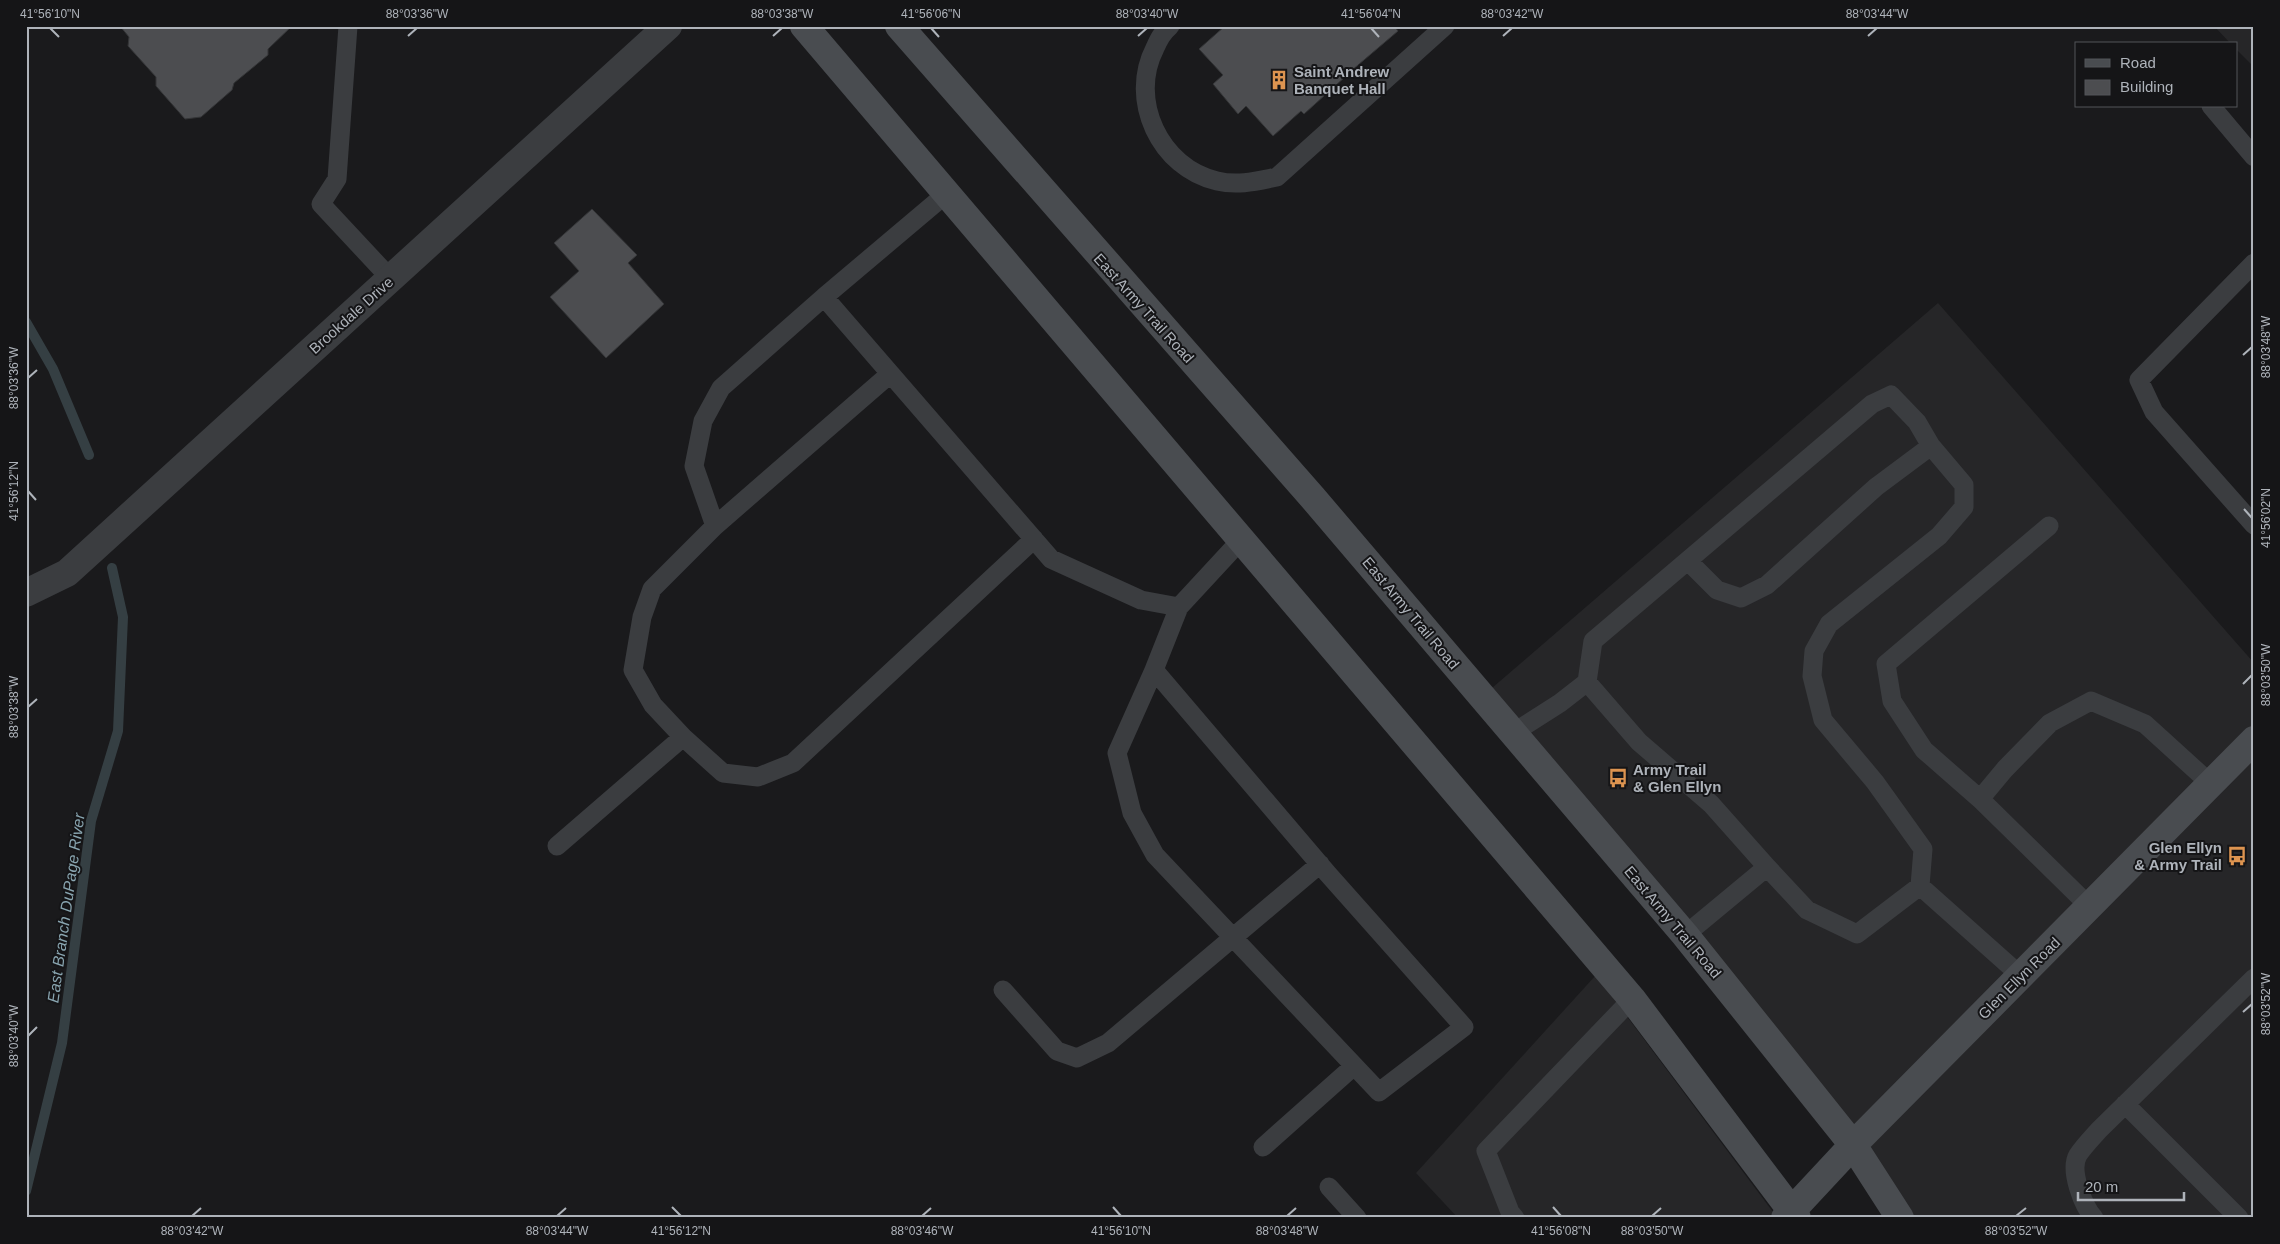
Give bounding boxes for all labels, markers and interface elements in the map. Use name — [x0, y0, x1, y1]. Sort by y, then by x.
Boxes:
text: 41°56'10"N — [20, 7, 80, 21]
text: 88°03'36"W — [386, 7, 449, 21]
text: 88°03'38"W — [751, 7, 814, 21]
text: 41°56'06"N — [901, 7, 961, 21]
text: 88°03'40"W — [1116, 7, 1179, 21]
text: 41°56'04"N — [1341, 7, 1401, 21]
text: 88°03'42"W — [1481, 7, 1544, 21]
text: 88°03'44"W — [1846, 7, 1909, 21]
legend — [2075, 42, 2238, 108]
text: Road — [2120, 54, 2156, 71]
place label: Saint Andrew Banquet Hall — [1294, 63, 1390, 97]
building icon: Saint Andrew Banquet Hall — [1268, 69, 1290, 91]
text: Building — [2120, 78, 2173, 95]
street label: East Army Trail Road — [1091, 250, 1197, 366]
street label: Brookdale Drive — [306, 273, 396, 357]
text: 88°03'48"W — [2259, 315, 2273, 378]
text: 88°03'36"W — [7, 346, 21, 409]
text: 41°56'12"N — [7, 461, 21, 521]
text: 41°56'02"N — [2259, 488, 2273, 548]
street label: East Army Trail Road — [1359, 554, 1463, 672]
text: 88°03'50"W — [2259, 643, 2273, 706]
text: 88°03'38"W — [7, 675, 21, 738]
place label: Army Trail & Glen Ellyn — [1633, 761, 1721, 795]
bus stop icon: Army Trail & Glen Ellyn — [1607, 767, 1629, 789]
water label: East Branch DuPage River — [44, 811, 88, 1004]
place label: Glen Ellyn & Army Trail — [2134, 839, 2222, 873]
bus stop icon: Glen Ellyn & Army Trail — [2226, 845, 2248, 867]
street label: East Army Trail Road — [1621, 863, 1725, 981]
street label: Glen Ellyn Road — [1975, 934, 2063, 1022]
text: 88°03'52"W — [2259, 972, 2273, 1035]
text: 88°03'40"W — [7, 1004, 21, 1067]
scale bar — [2078, 1169, 2184, 1201]
text: 20 m — [2085, 1178, 2118, 1195]
text: 88°03'42"W — [161, 1224, 224, 1238]
text: 88°03'44"W — [526, 1224, 589, 1238]
text: 41°56'12"N — [651, 1224, 711, 1238]
text: 88°03'46"W — [891, 1224, 954, 1238]
text: 41°56'10"N — [1091, 1224, 1151, 1238]
text: 88°03'48"W — [1256, 1224, 1319, 1238]
text: 41°56'08"N — [1531, 1224, 1591, 1238]
text: 88°03'50"W — [1621, 1224, 1684, 1238]
text: 88°03'52"W — [1985, 1224, 2048, 1238]

